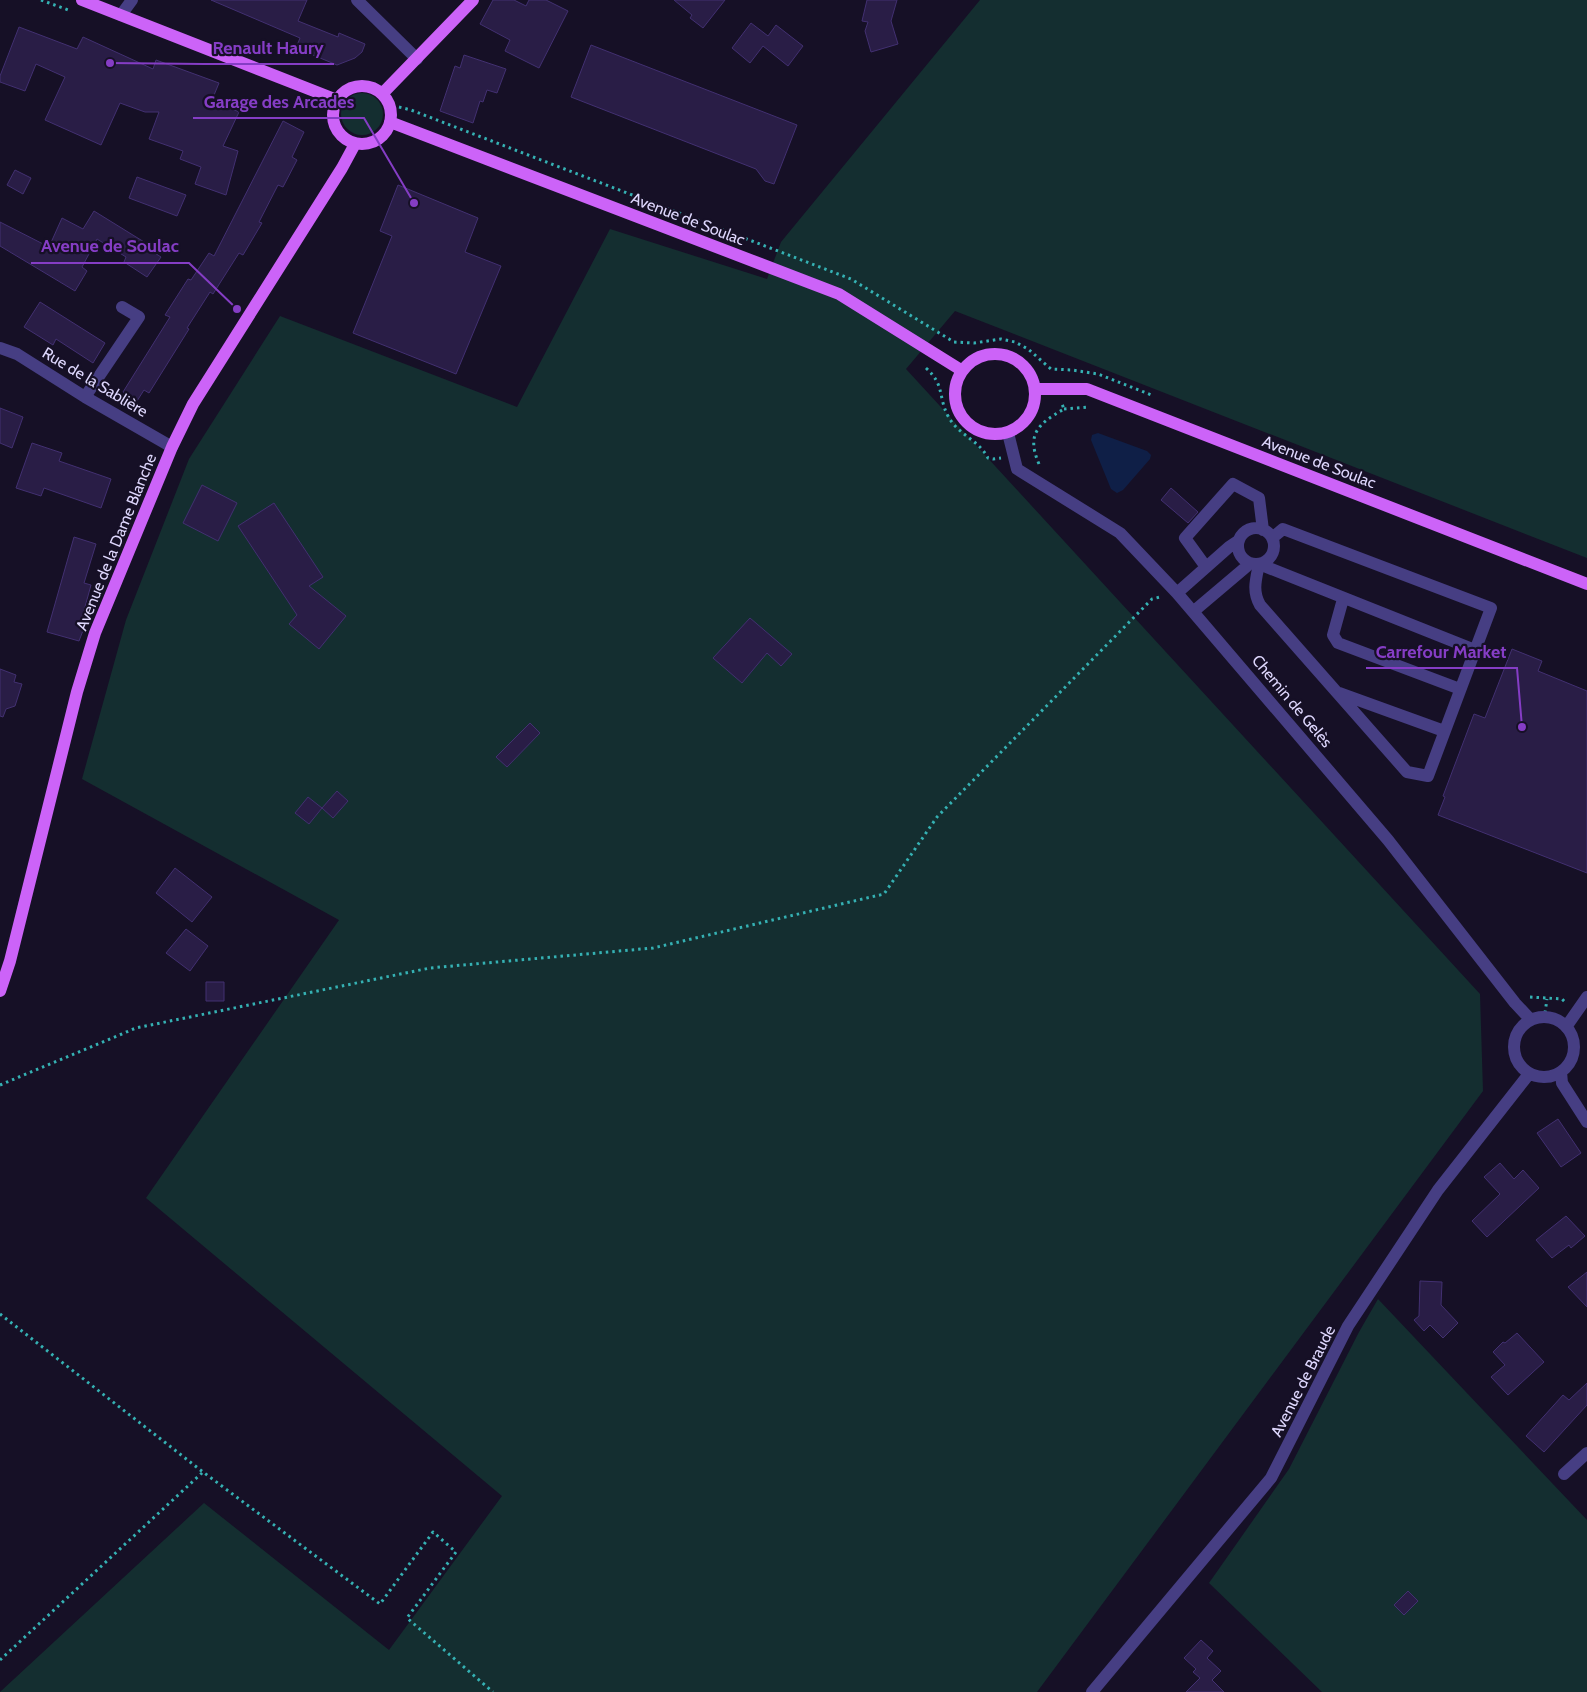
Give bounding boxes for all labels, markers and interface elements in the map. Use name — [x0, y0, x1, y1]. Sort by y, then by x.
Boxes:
callout: Renault Haury — [203, 31, 334, 64]
text: Renault Haury — [212, 37, 324, 59]
callout: Garage des Arcades — [193, 85, 364, 118]
text: Garage des Arcades — [204, 91, 355, 113]
street label: Avenue de Soulac — [628, 189, 748, 249]
callout: Avenue de Soulac — [31, 230, 189, 263]
text: Avenue de Soulac — [41, 235, 179, 257]
street label: Rue de la Sablière — [39, 343, 151, 421]
street label: Avenue de Soulac — [1259, 432, 1379, 492]
street label: Avenue de la Dame Blanche — [72, 451, 160, 633]
callout: Carrefour Market — [1366, 635, 1517, 668]
text: Carrefour Market — [1376, 641, 1506, 663]
street label: Chemin de Gelès — [1248, 651, 1336, 751]
street label: Avenue de Braude — [1267, 1322, 1339, 1440]

